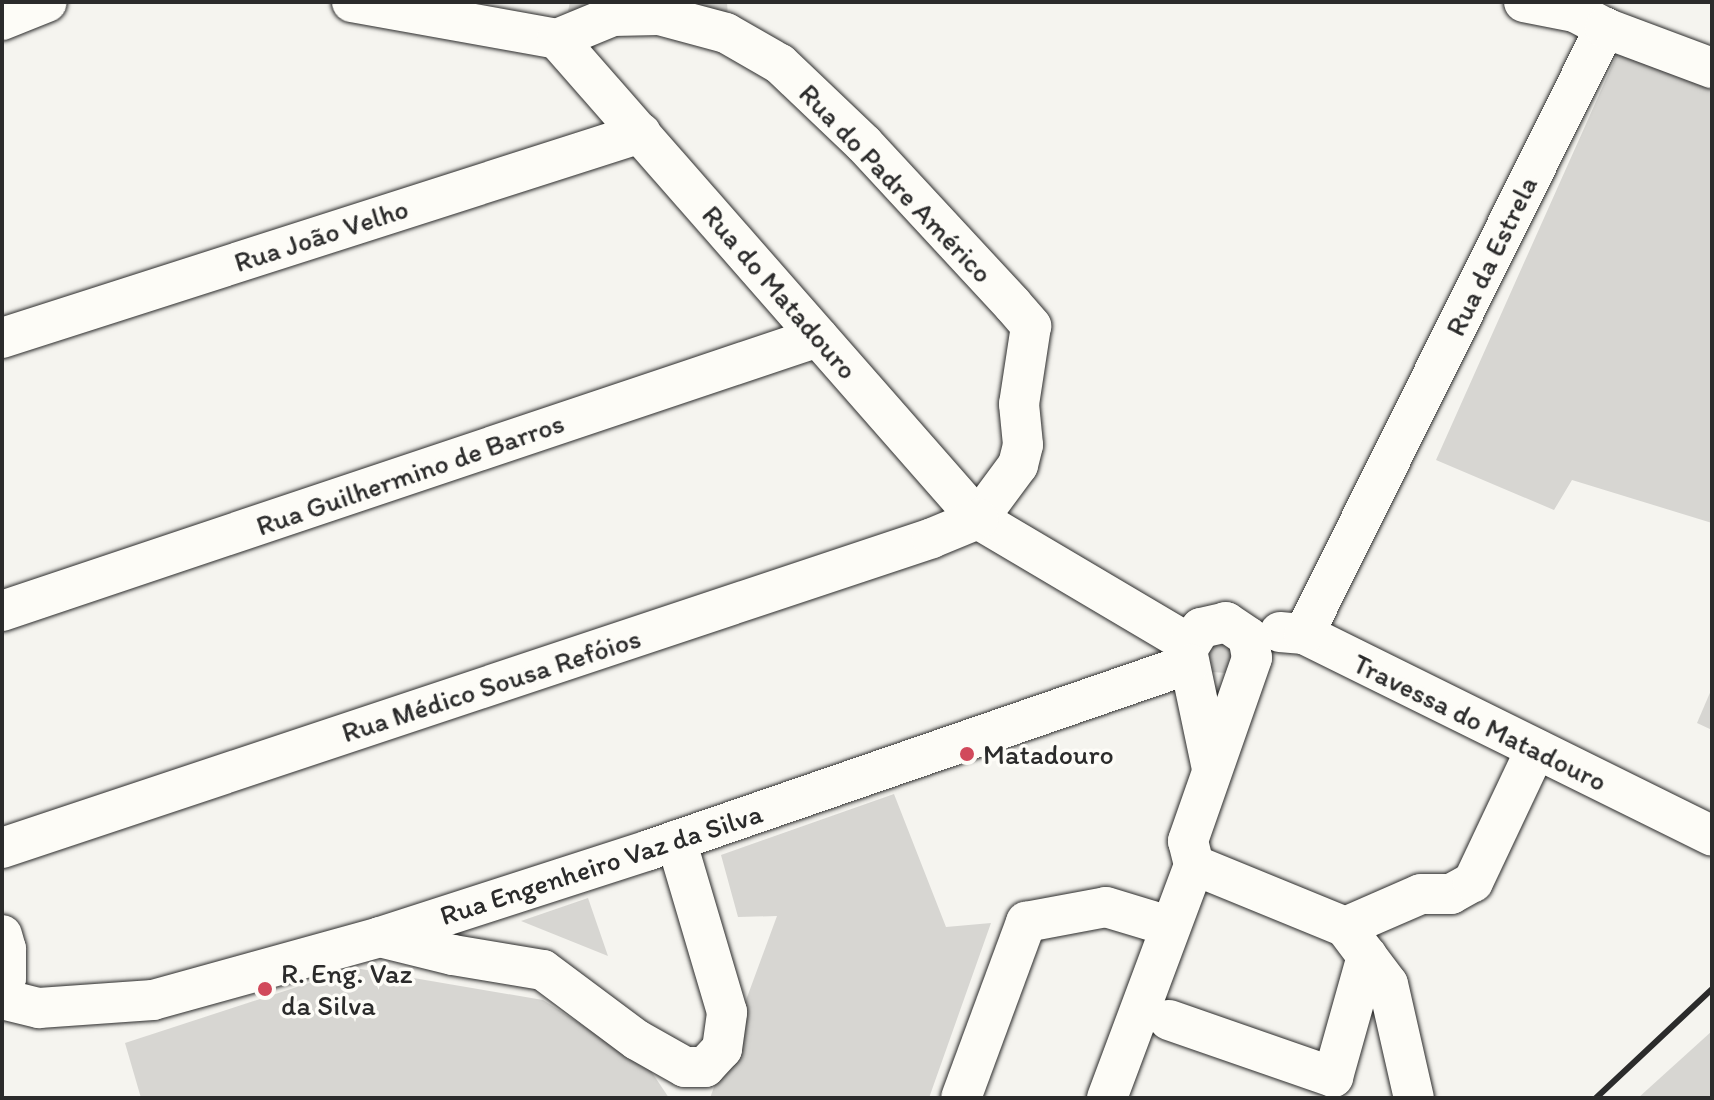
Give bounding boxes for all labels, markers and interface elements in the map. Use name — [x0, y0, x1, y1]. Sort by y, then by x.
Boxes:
street label: Rua do Padre Américo — [792, 76, 1000, 290]
street label: Rua da Estrela — [1438, 171, 1544, 341]
street label: Rua João Velho — [230, 191, 412, 279]
street label: Rua do Matadouro — [695, 198, 865, 386]
street label: Rua Guilhermino de Barros — [252, 405, 568, 543]
street label: Rua Médico Sousa Refóios — [338, 621, 644, 749]
street label: Travessa do Matadouro — [1348, 646, 1612, 798]
place label: Matadouro — [983, 737, 1114, 771]
marker: Matadouro — [958, 745, 976, 763]
street label: Rua Engenheiro Vaz da Silva — [436, 796, 766, 932]
place label: R. Eng. Vaz da Silva — [281, 956, 413, 1022]
marker: R. Eng. Vaz da Silva — [256, 980, 274, 998]

